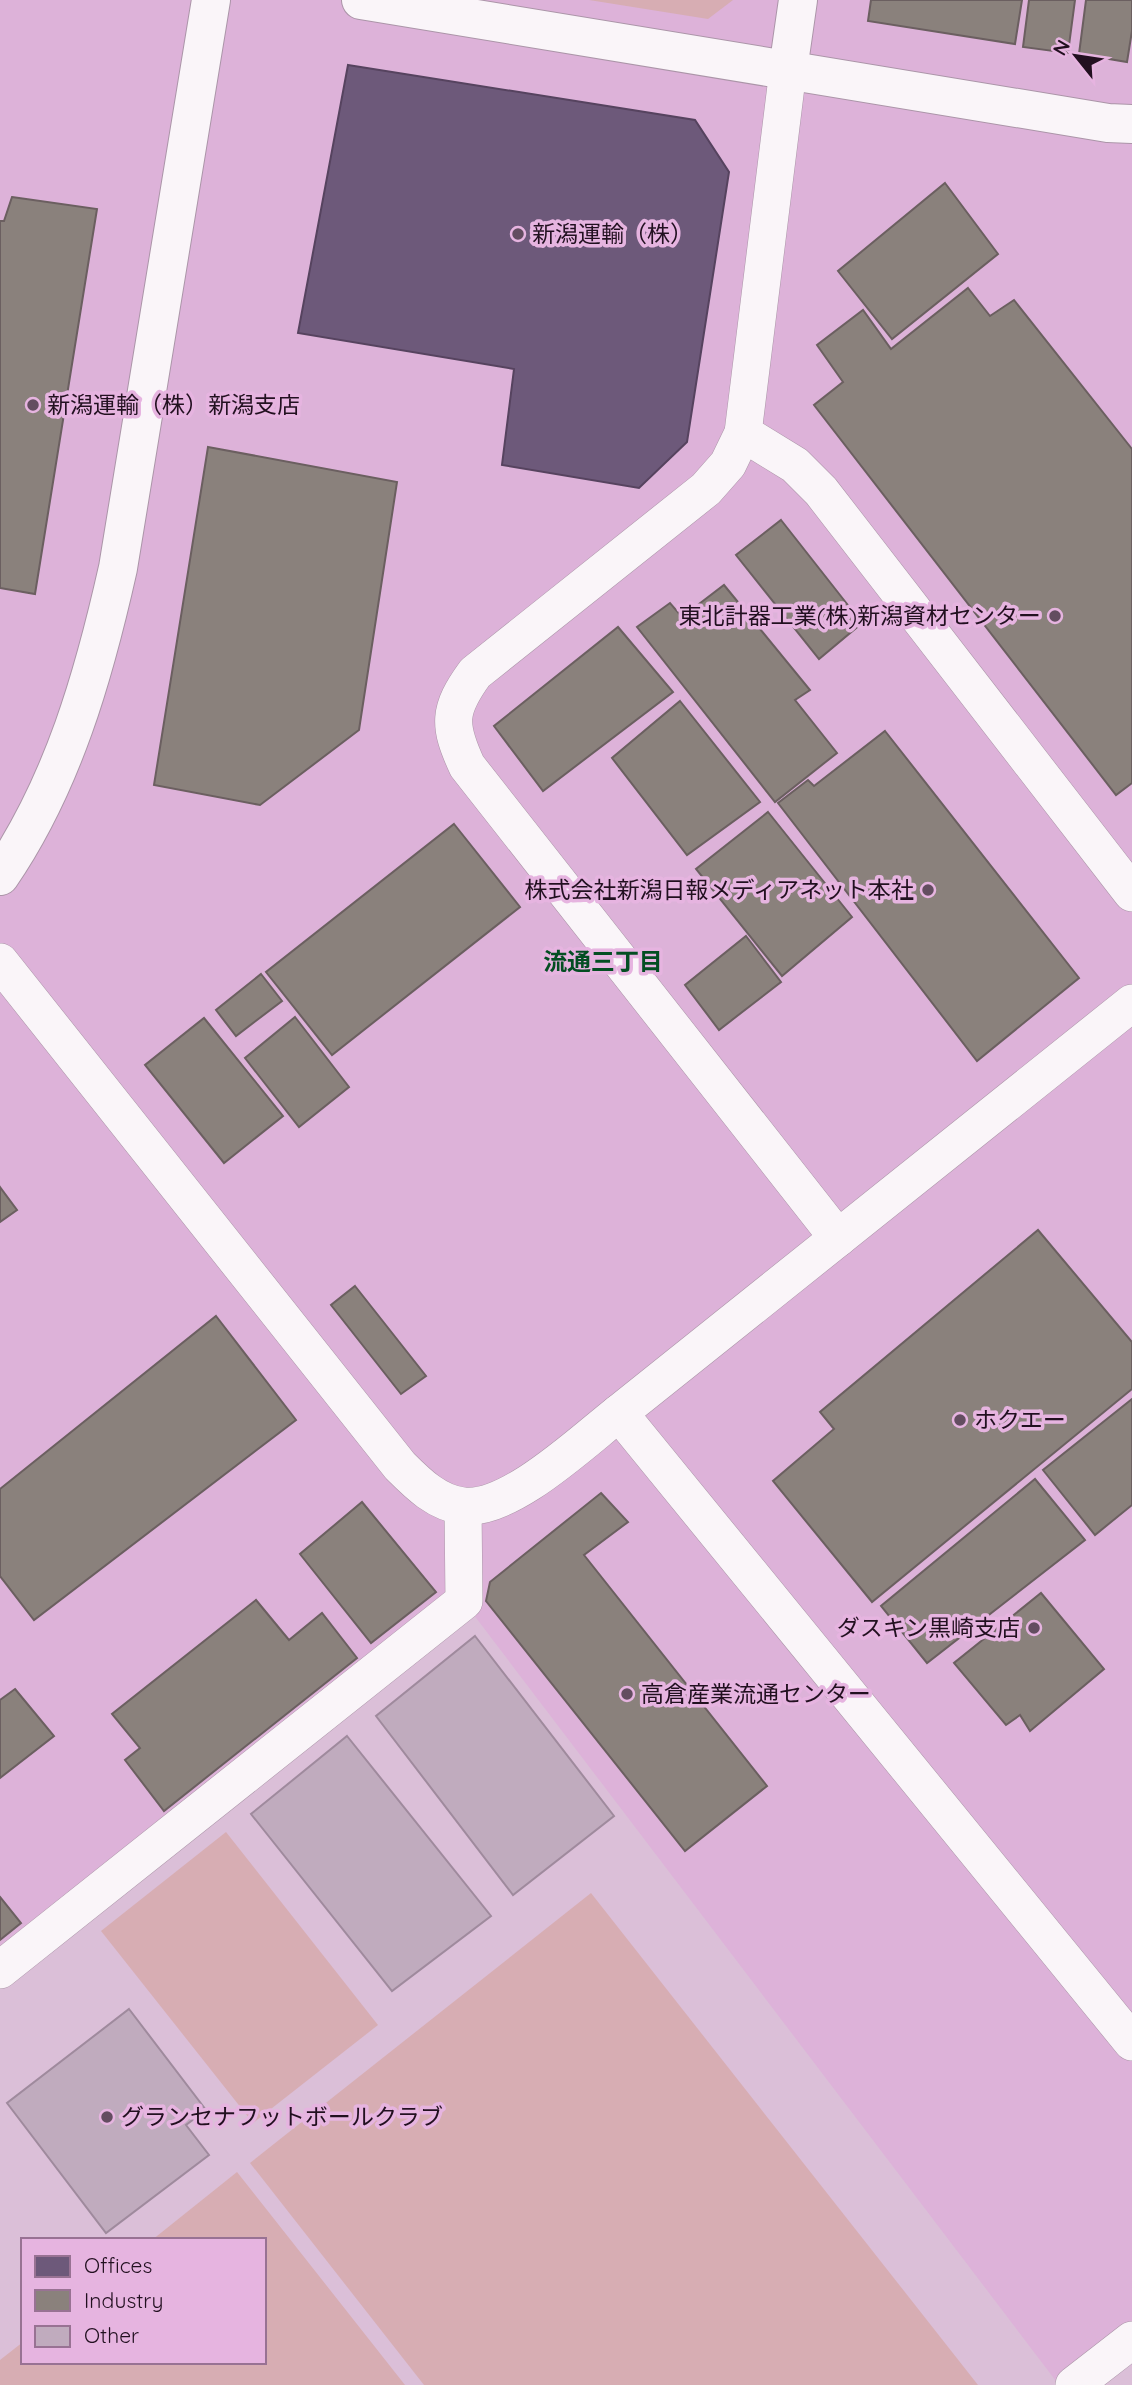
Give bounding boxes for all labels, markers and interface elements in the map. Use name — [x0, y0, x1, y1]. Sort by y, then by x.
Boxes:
north arrow — [1041, 21, 1111, 91]
text: N — [1047, 35, 1075, 60]
place label: 新潟運輸（株） — [532, 219, 693, 248]
marker: 新潟運輸（株） — [510, 226, 526, 242]
place label: 新潟運輸（株）新潟支店 — [47, 390, 300, 419]
marker: 新潟運輸（株）新潟支店 — [25, 397, 41, 413]
place label: 東北計器工業(株)新潟資材センター — [679, 601, 1041, 630]
marker: 東北計器工業(株)新潟資材センター — [1047, 608, 1063, 624]
place label: 株式会社新潟日報メディアネット本社 — [525, 875, 914, 904]
marker: 株式会社新潟日報メディアネット本社 — [920, 882, 936, 898]
district label: 流通三丁目 — [543, 946, 663, 976]
place label: ホクエー — [974, 1405, 1066, 1434]
marker: ホクエー — [952, 1412, 968, 1428]
place label: ダスキン黒崎支店 — [837, 1613, 1020, 1642]
marker: ダスキン黒崎支店 — [1026, 1620, 1042, 1636]
place label: 高倉産業流通センター — [641, 1679, 871, 1708]
marker: 高倉産業流通センター — [619, 1686, 635, 1702]
place label: グランセナフットボールクラブ — [121, 2102, 443, 2131]
marker: グランセナフットボールクラブ — [99, 2109, 115, 2125]
legend — [21, 2238, 266, 2364]
text: Offices — [84, 2252, 152, 2278]
text: Industry — [84, 2287, 163, 2313]
text: Other — [84, 2322, 139, 2348]

